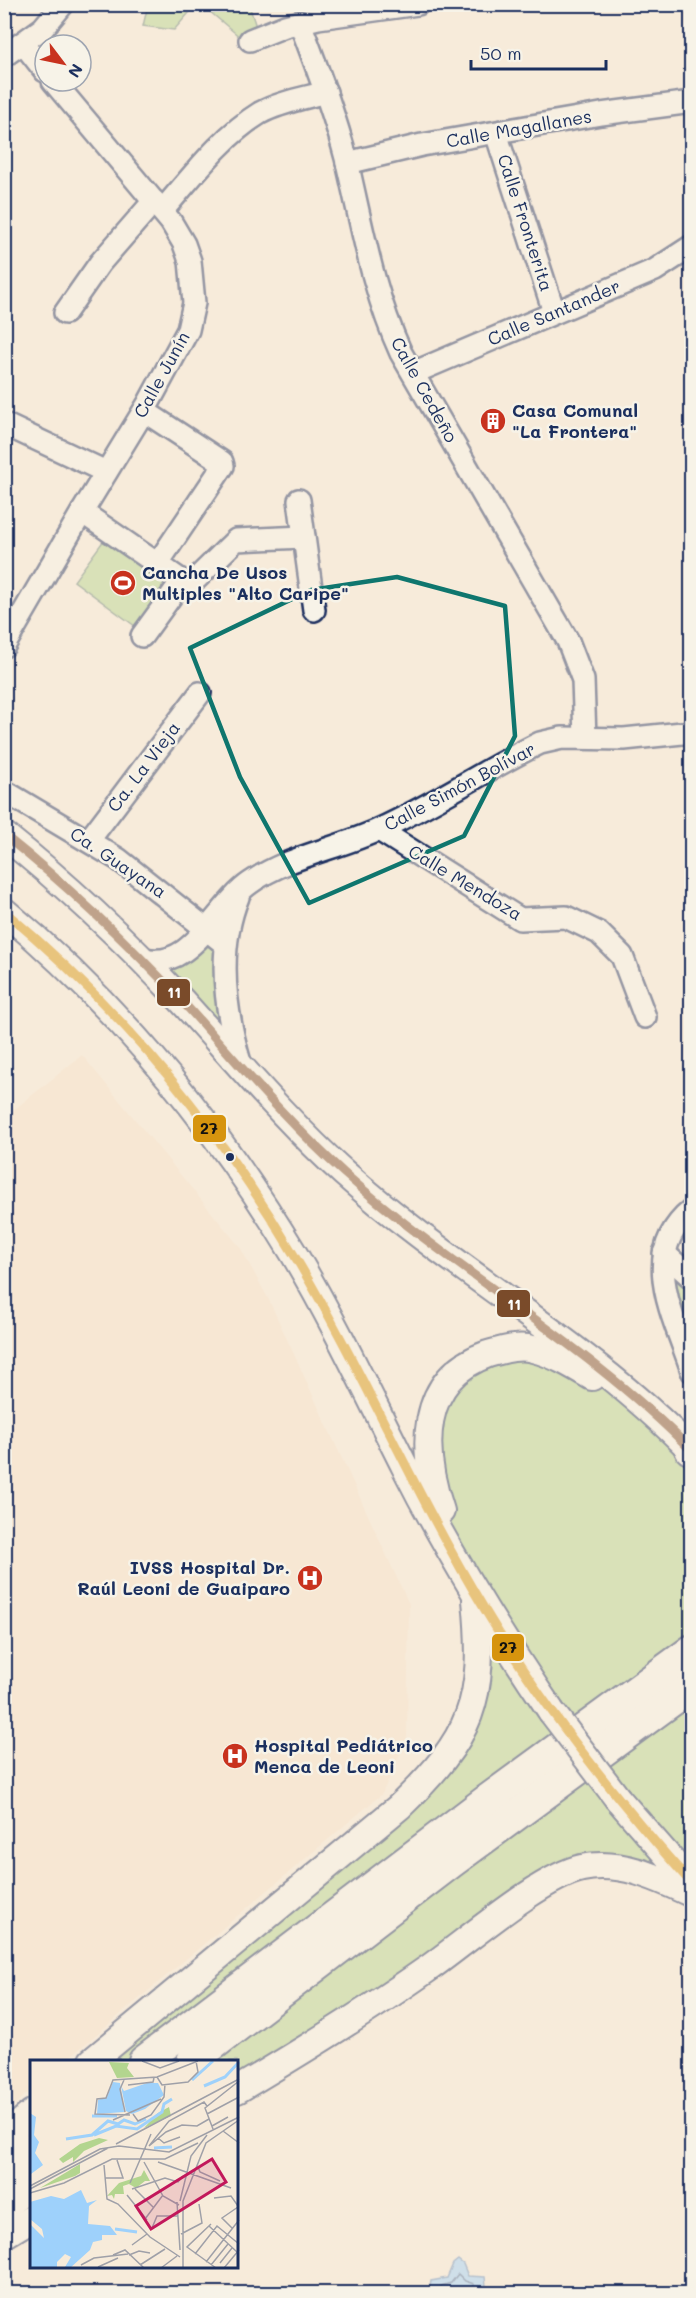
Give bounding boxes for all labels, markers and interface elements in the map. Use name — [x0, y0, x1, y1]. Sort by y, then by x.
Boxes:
north arrow — [33, 33, 93, 93]
scale bar — [471, 33, 606, 71]
text: 50 m — [480, 41, 522, 65]
text: N — [64, 60, 88, 82]
street label: Calle Magallanes — [444, 103, 593, 153]
street label: Calle Fronterita — [493, 151, 559, 294]
street label: Calle Santander — [484, 273, 624, 351]
street label: Calle Junín — [128, 327, 195, 422]
street label: Calle Cedeño — [386, 332, 464, 447]
place label: Casa Comunal "La Frontera" — [512, 398, 638, 443]
building icon: Casa Comunal "La Frontera" — [478, 406, 508, 436]
place label: Cancha De Usos Multiples "Alto Caripe" — [142, 560, 349, 605]
sports icon: Cancha De Usos Multiples "Alto Caripe" — [108, 568, 138, 598]
street label: Ca. La Vieja — [101, 716, 185, 816]
street label: Calle Simón Bolívar — [380, 736, 539, 836]
street label: Ca. Guayana — [66, 821, 171, 903]
street label: Calle Mendoza — [404, 839, 527, 926]
line badge: 11 — [156, 978, 191, 1007]
text: 11 — [167, 981, 181, 1002]
line badge: 27 — [192, 1114, 227, 1143]
text: 27 — [200, 1117, 218, 1138]
unlabelled marker — [224, 1151, 236, 1163]
line badge: 11 — [496, 1289, 531, 1318]
text: 11 — [507, 1293, 521, 1314]
place label: IVSS Hospital Dr. Raúl Leoni de Guaiparo — [77, 1555, 290, 1600]
hospital icon: IVSS Hospital Dr. Raúl Leoni de Guaiparo — [295, 1563, 325, 1593]
line badge: 27 — [491, 1633, 525, 1662]
text: 27 — [499, 1636, 517, 1657]
place label: Hospital Pediátrico Menca de Leoni — [254, 1733, 433, 1778]
hospital icon: Hospital Pediátrico Menca de Leoni — [220, 1741, 250, 1771]
inset map — [30, 2060, 238, 2268]

